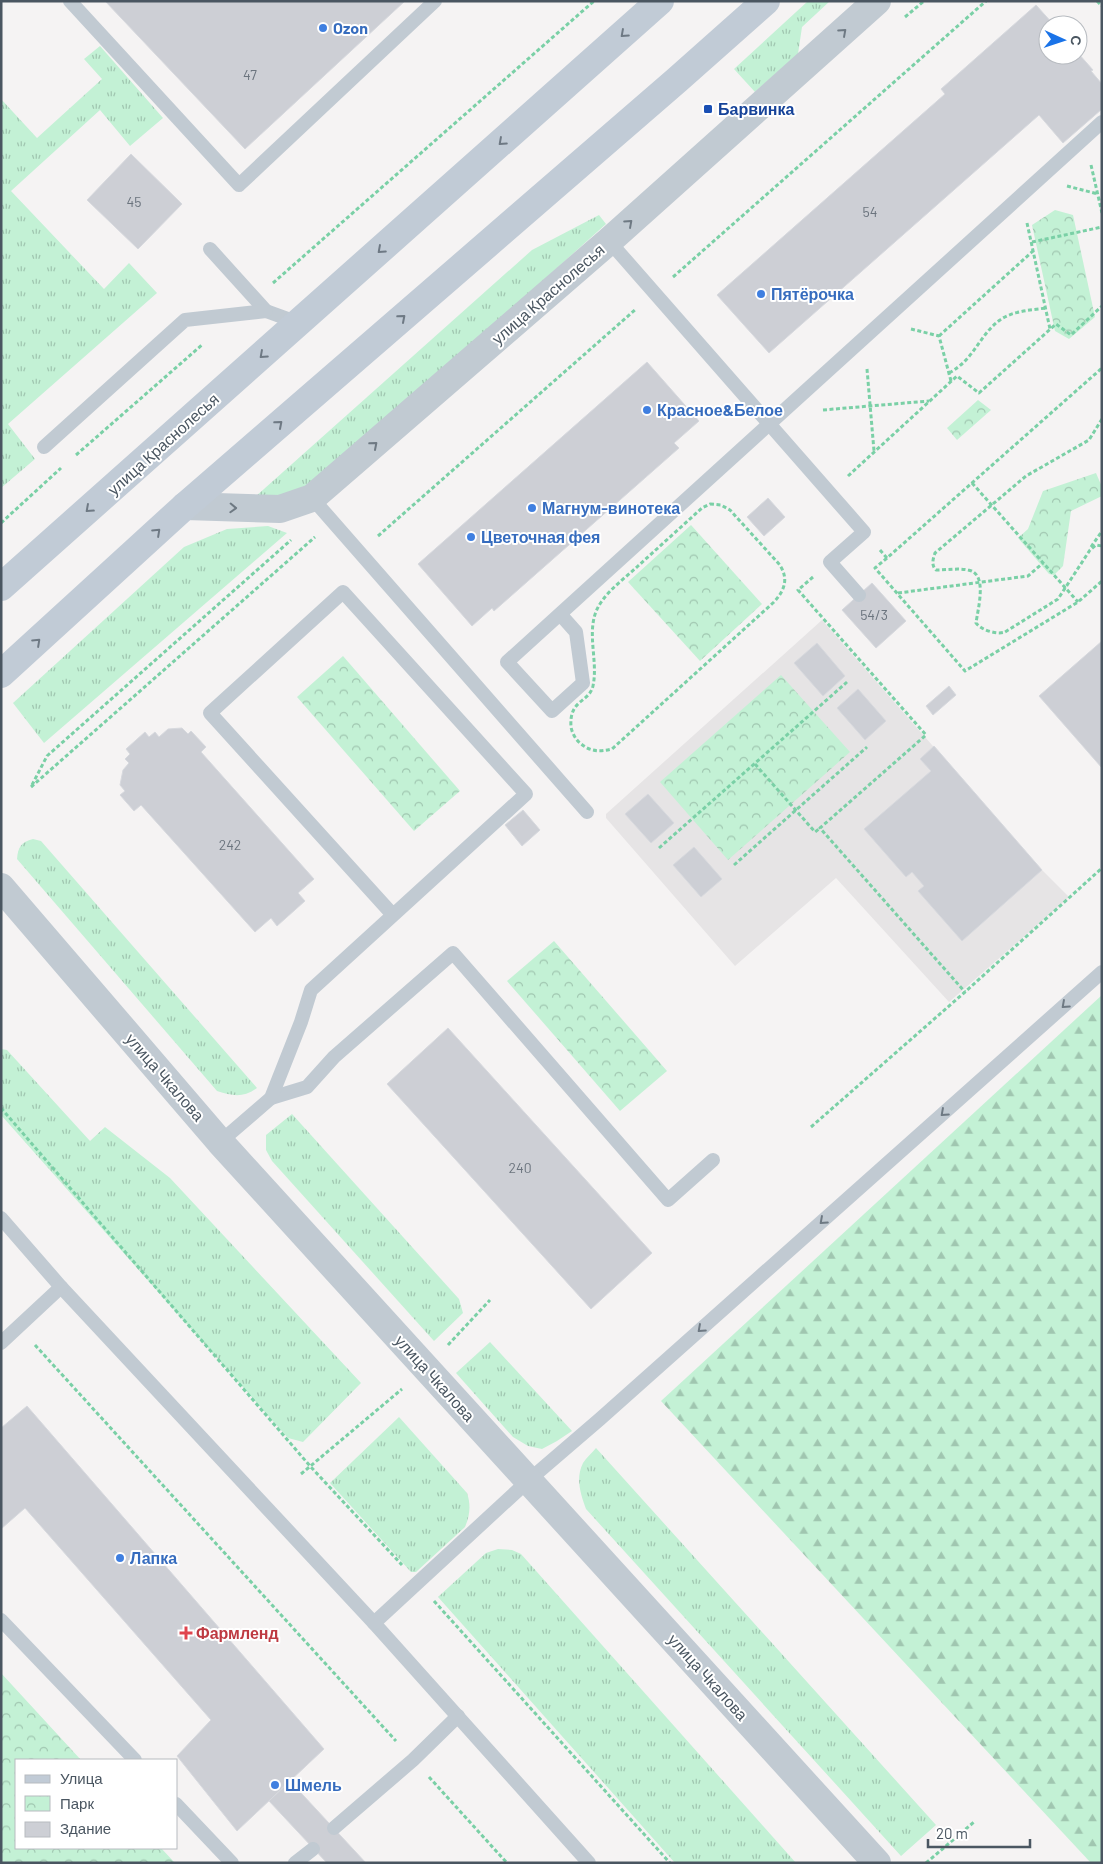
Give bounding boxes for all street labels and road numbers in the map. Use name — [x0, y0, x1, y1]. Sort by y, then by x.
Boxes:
street label: улица Краснолесья — [488, 240, 608, 348]
street label: улица Краснолесья — [103, 389, 222, 499]
street label: улица Чкалова — [122, 1029, 209, 1124]
street label: улица Чкалова — [392, 1331, 479, 1425]
street label: улица Чкалова — [665, 1630, 752, 1724]

